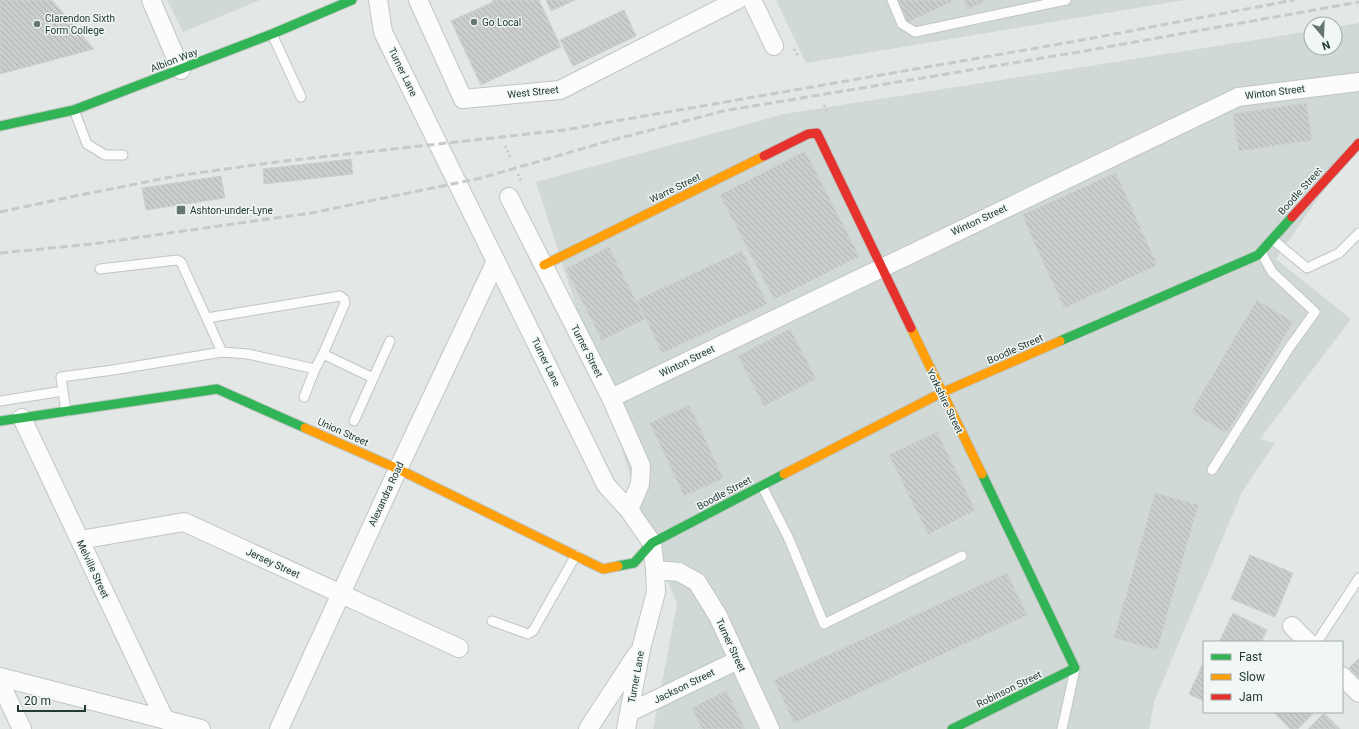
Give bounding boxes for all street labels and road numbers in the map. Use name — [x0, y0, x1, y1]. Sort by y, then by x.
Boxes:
street label: Albion Way — [149, 46, 199, 74]
street label: Turner Lane — [386, 46, 420, 98]
street label: Winton Street — [1245, 83, 1305, 101]
street label: West Street — [507, 84, 559, 100]
street label: Boodle Street — [1276, 165, 1324, 217]
street label: Warre Street — [648, 171, 702, 205]
street label: Winton Street — [949, 202, 1009, 238]
street label: Turner Street — [569, 323, 605, 379]
street label: Boodle Street — [985, 332, 1045, 366]
street label: Turner Lane — [529, 336, 563, 388]
street label: Winton Street — [658, 343, 716, 379]
street label: Yorkshire Street — [925, 367, 965, 435]
street label: Union Street — [316, 416, 370, 448]
street label: Alexandra Road — [366, 460, 406, 528]
street label: Boodle Street — [695, 474, 753, 512]
street label: Melville Street — [75, 538, 111, 600]
street label: Jersey Street — [244, 546, 302, 580]
street label: Turner Street — [714, 617, 748, 673]
street label: Turner Lane — [626, 650, 646, 704]
street label: Jackson Street — [652, 666, 716, 706]
street label: Robinson Street — [975, 669, 1043, 709]

